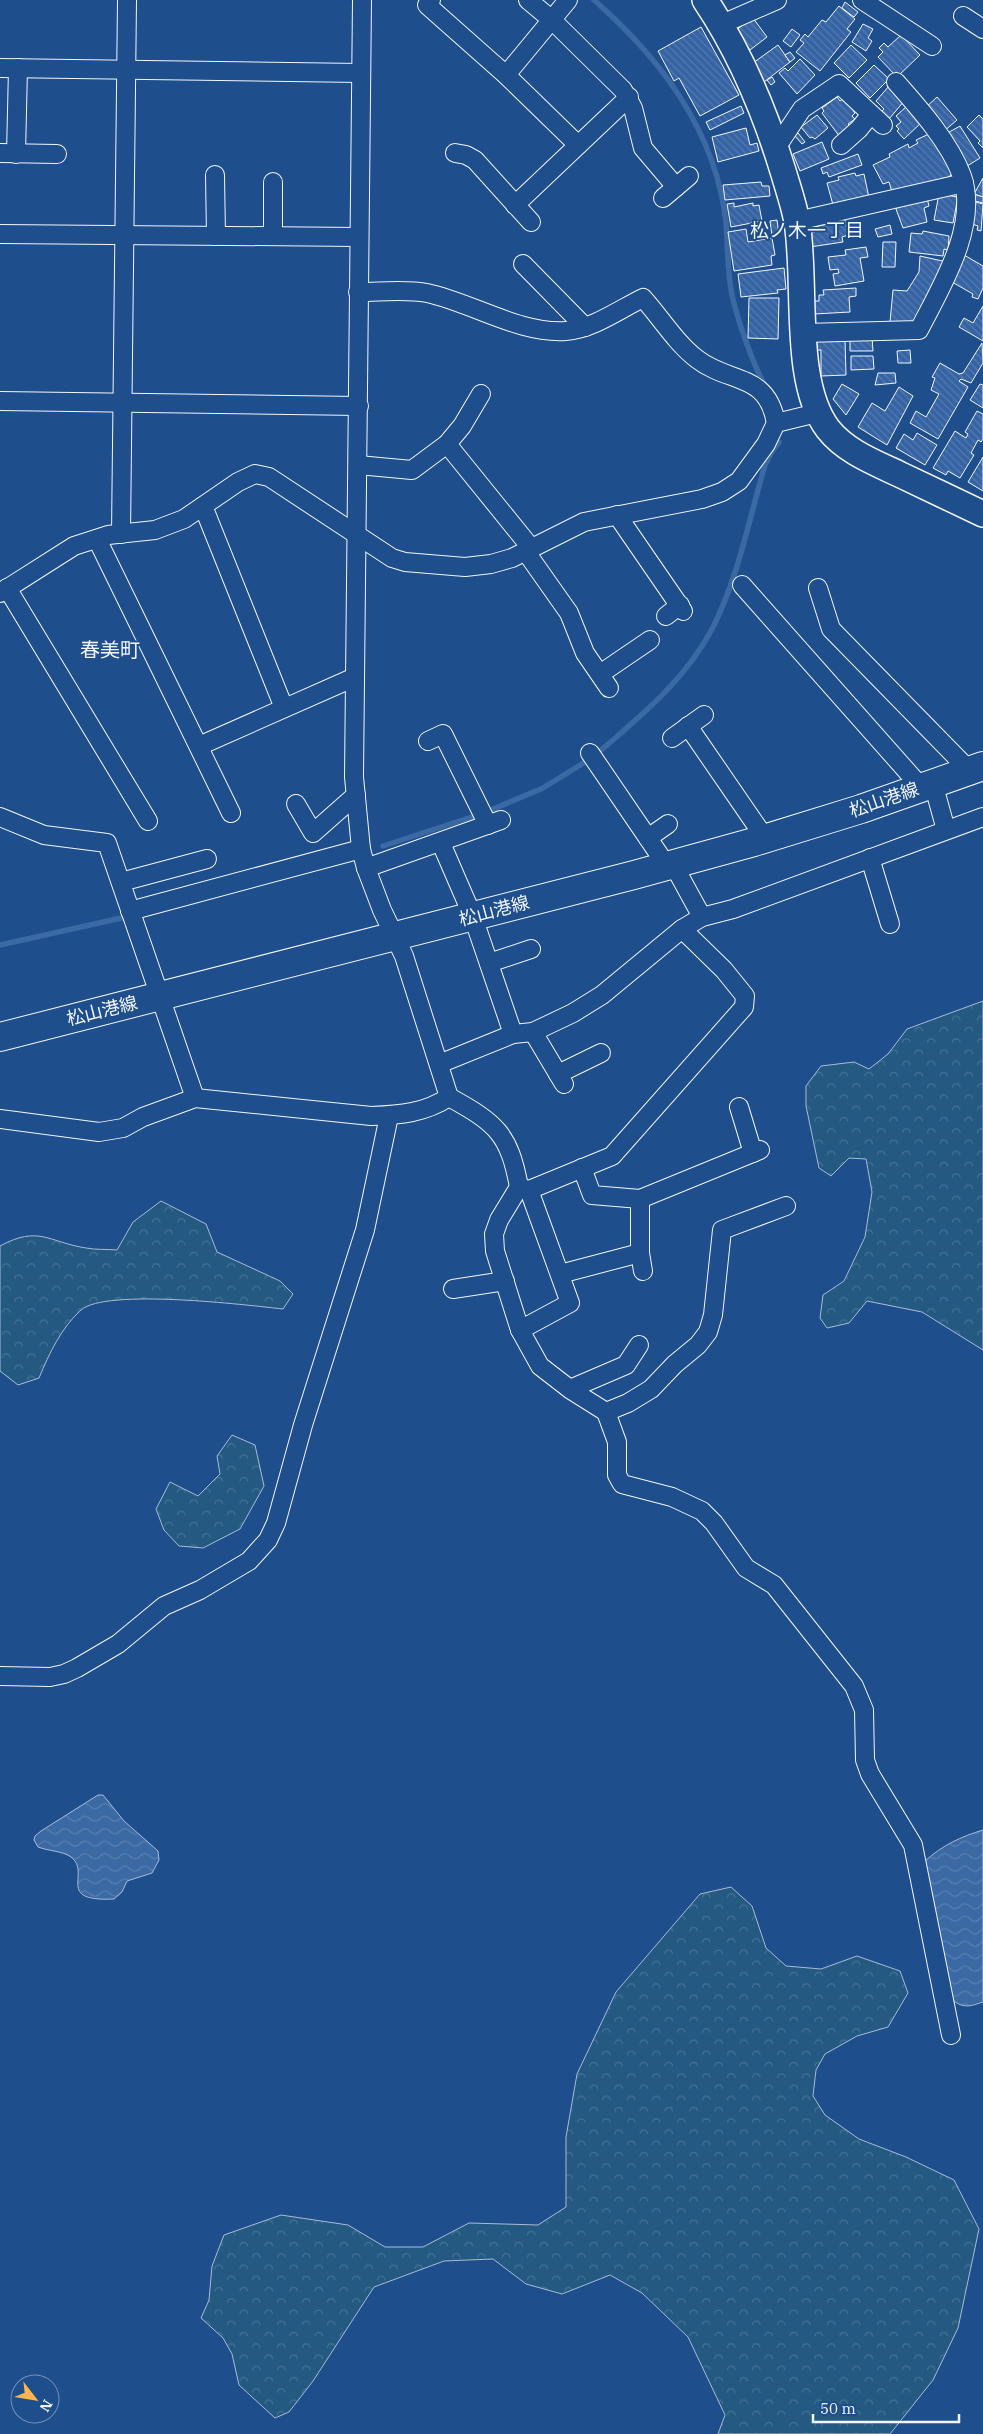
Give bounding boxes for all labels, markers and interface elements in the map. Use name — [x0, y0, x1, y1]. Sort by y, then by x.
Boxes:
district label: 松ノ木一丁目 — [750, 218, 864, 242]
district label: 春美町 — [80, 636, 140, 663]
street label: 松山港線 — [846, 777, 922, 822]
street label: 松山港線 — [456, 890, 532, 931]
street label: 松山港線 — [64, 991, 140, 1030]
north arrow — [10, 2374, 60, 2424]
scale bar — [813, 2392, 959, 2424]
text: N — [36, 2396, 57, 2415]
text: 50 m — [820, 2399, 856, 2418]

